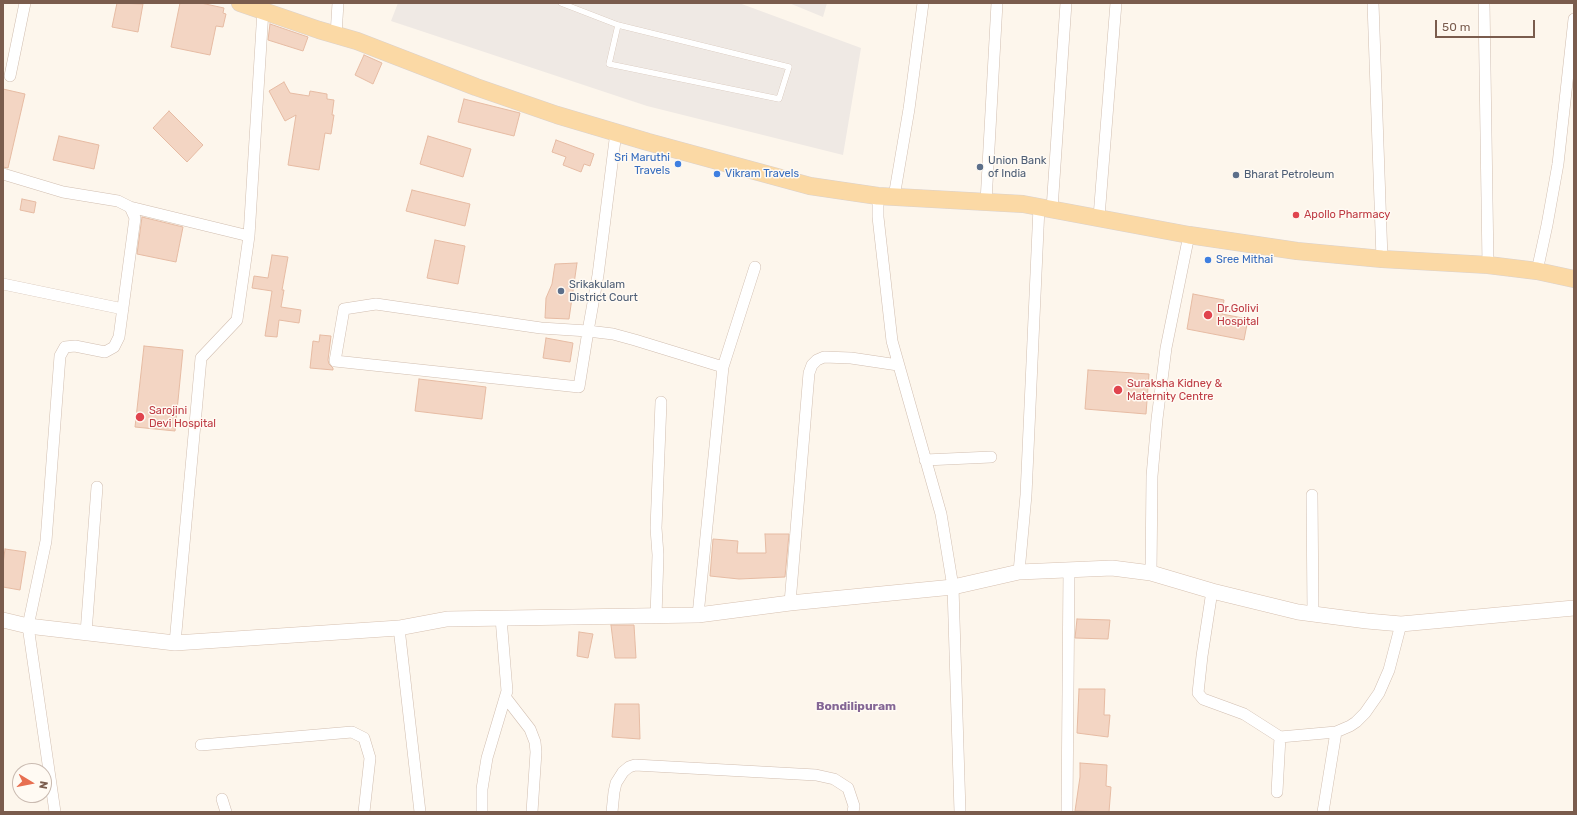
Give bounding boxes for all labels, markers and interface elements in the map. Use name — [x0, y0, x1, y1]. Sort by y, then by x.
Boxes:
scale bar — [1437, 12, 1537, 38]
text: 50 m — [1442, 20, 1470, 34]
place label: Sri Maruthi Travels — [614, 151, 670, 177]
place label: Union Bank of India — [988, 154, 1046, 180]
marker: Sri Maruthi Travels — [673, 159, 683, 169]
marker: Union Bank of India — [975, 162, 985, 172]
place label: Vikram Travels — [725, 167, 799, 181]
place label: Bharat Petroleum — [1244, 168, 1334, 182]
marker: Vikram Travels — [712, 169, 722, 179]
marker: Bharat Petroleum — [1231, 170, 1241, 180]
place label: Apollo Pharmacy — [1304, 208, 1390, 222]
marker: Apollo Pharmacy — [1291, 210, 1301, 220]
place label: Sree Mithai — [1216, 253, 1273, 267]
marker: Sree Mithai — [1203, 255, 1213, 265]
place label: Srikakulam District Court — [569, 278, 638, 304]
marker: Srikakulam District Court — [556, 286, 566, 296]
place label: Dr.Golivi Hospital — [1217, 302, 1259, 328]
marker: Dr.Golivi Hospital — [1202, 309, 1214, 321]
place label: Suraksha Kidney & Maternity Centre — [1127, 377, 1222, 403]
marker: Suraksha Kidney & Maternity Centre — [1112, 384, 1124, 396]
place label: Sarojini Devi Hospital — [149, 404, 216, 430]
marker: Sarojini Devi Hospital — [134, 411, 146, 423]
district label: Bondilipuram — [816, 700, 896, 714]
north arrow — [12, 763, 52, 803]
text: N — [36, 780, 50, 790]

